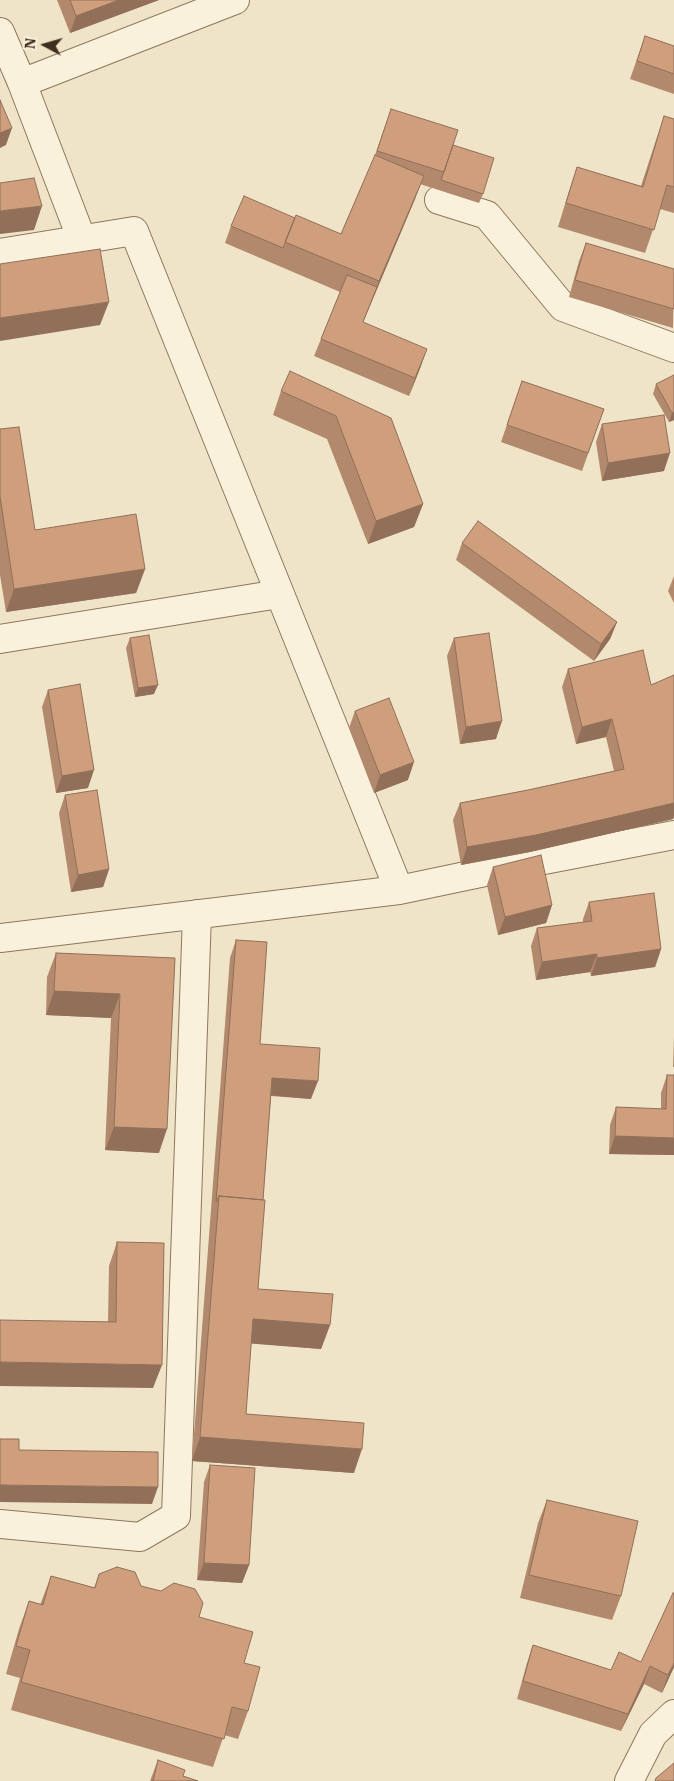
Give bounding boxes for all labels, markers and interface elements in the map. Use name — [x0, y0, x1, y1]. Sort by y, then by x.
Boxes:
north arrow — [20, 20, 70, 70]
text: N — [21, 37, 40, 50]

